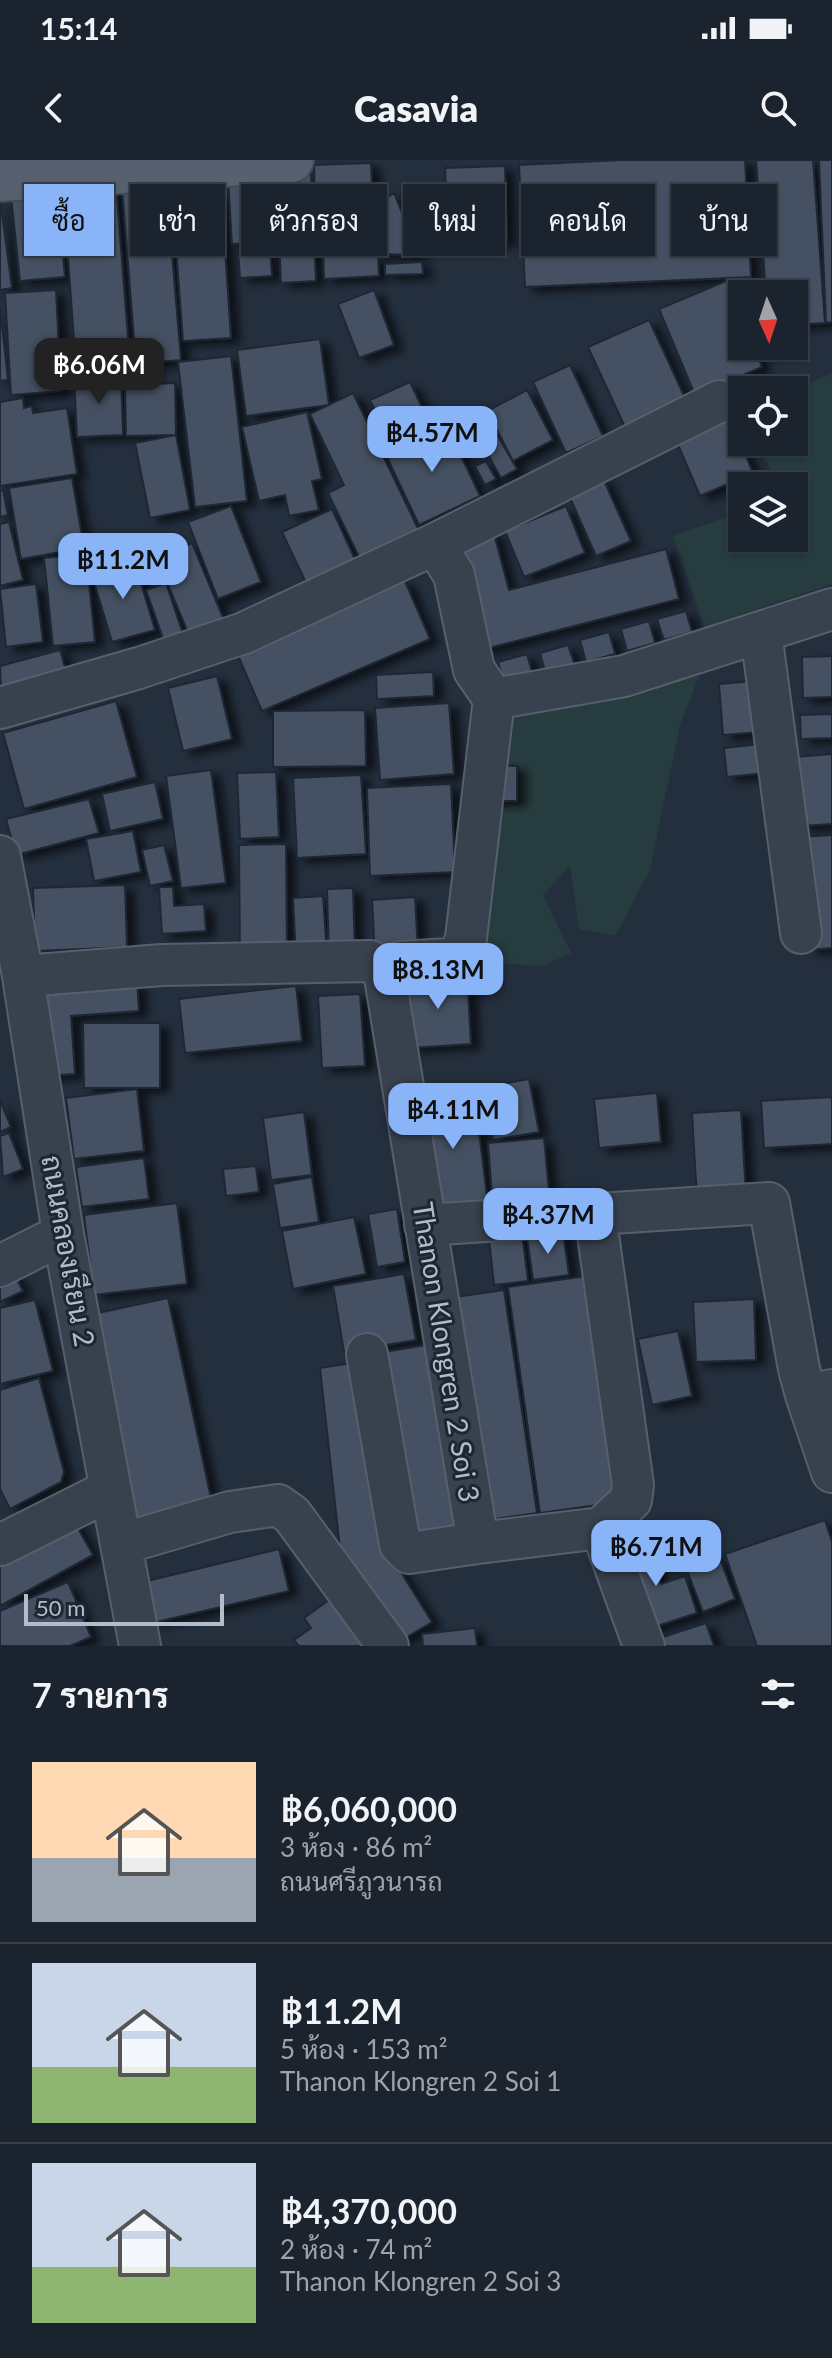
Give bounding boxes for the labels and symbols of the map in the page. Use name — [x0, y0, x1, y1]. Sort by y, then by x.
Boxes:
north arrow — [728, 280, 808, 360]
pin: ฿6.06M — [34, 338, 164, 406]
pin: ฿4.57M — [367, 406, 497, 474]
pin: ฿11.2M — [58, 533, 188, 601]
pin: ฿8.13M — [373, 943, 503, 1011]
pin: ฿4.11M — [388, 1083, 518, 1151]
street label: ถนนคลองเรียน 2 — [35, 1152, 103, 1349]
pin: ฿4.37M — [483, 1188, 613, 1256]
street label: Thanon Klongren 2 Soi 3 — [406, 1200, 487, 1504]
pin: ฿6.71M — [591, 1520, 721, 1588]
scale bar — [24, 1590, 224, 1626]

